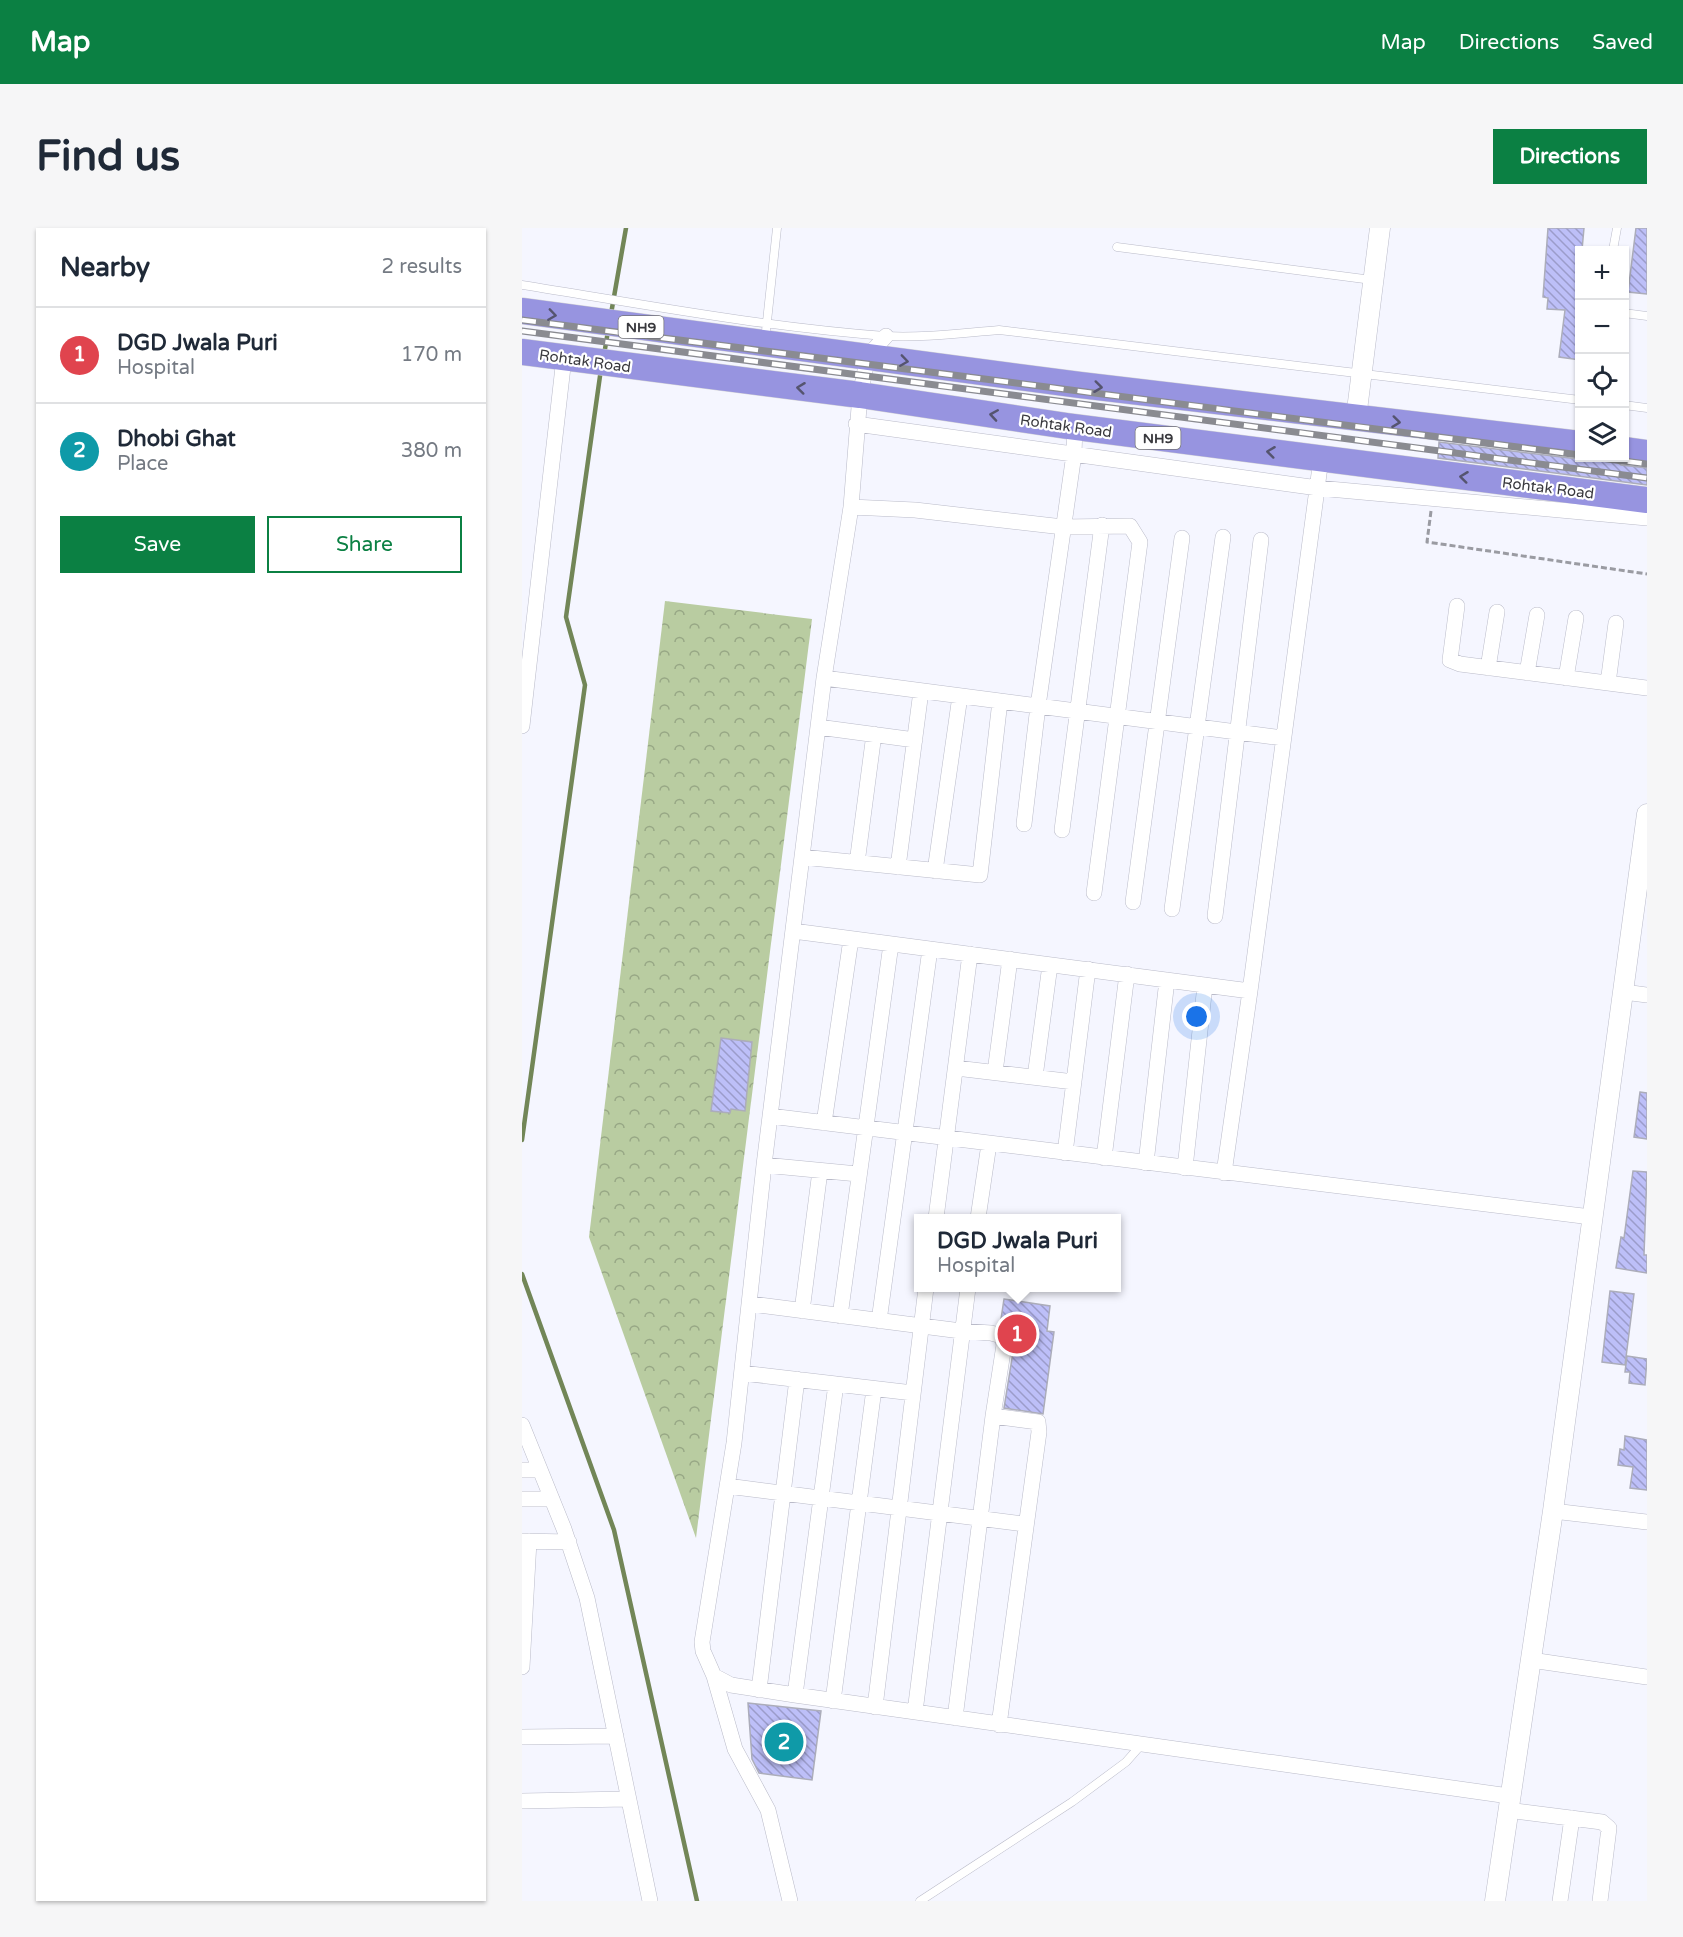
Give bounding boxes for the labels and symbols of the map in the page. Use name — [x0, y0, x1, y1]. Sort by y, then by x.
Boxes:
one-way arrow — [547, 308, 557, 321]
road number: NH9 — [618, 316, 664, 338]
street label: Rohtak Road — [538, 346, 632, 376]
one-way arrow — [900, 355, 909, 367]
one-way arrow — [1093, 380, 1102, 393]
one-way arrow — [796, 382, 806, 395]
one-way arrow — [989, 410, 999, 422]
street label: Rohtak Road — [1019, 411, 1113, 441]
one-way arrow — [1391, 416, 1400, 428]
road number: NH9 — [1136, 427, 1180, 449]
one-way arrow — [1266, 447, 1275, 459]
one-way arrow — [1459, 471, 1469, 484]
street label: Rohtak Road — [1501, 473, 1595, 503]
your location — [1182, 1002, 1211, 1031]
pin: 1 — [998, 1312, 1036, 1356]
pin: 2 — [764, 1720, 804, 1765]

